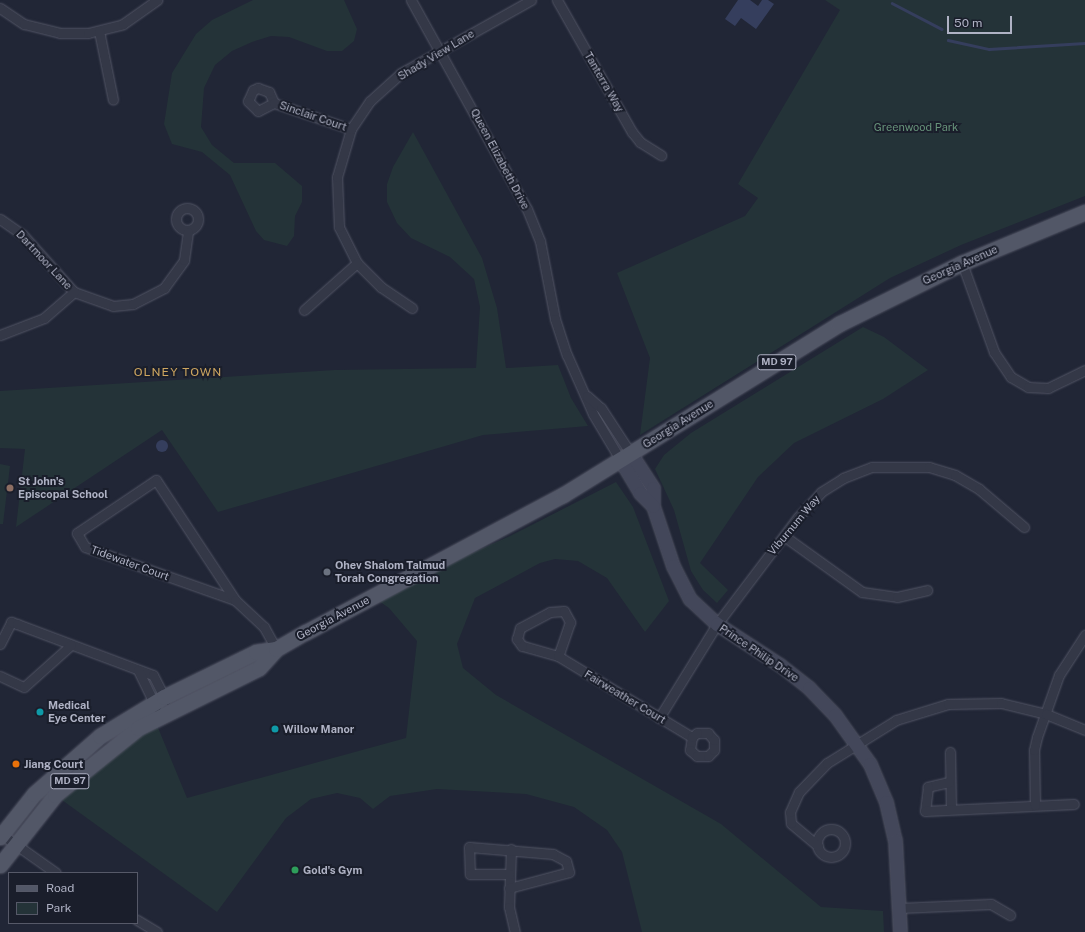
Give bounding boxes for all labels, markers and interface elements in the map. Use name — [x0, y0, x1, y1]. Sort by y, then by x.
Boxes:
scale bar — [949, 8, 1014, 34]
text: 50 m — [954, 16, 982, 30]
street label: Shady View Lane — [395, 27, 477, 83]
street label: Tanterra Way — [581, 50, 627, 114]
street label: Sinclair Court — [278, 98, 348, 134]
street label: Queen Elizabeth Drive — [468, 106, 532, 212]
park label: Greenwood Park — [874, 120, 958, 134]
street label: Dartmoor Lane — [13, 228, 75, 292]
street label: Georgia Avenue — [920, 243, 1000, 287]
road number: MD 97 — [757, 354, 797, 370]
district label: OLNEY TOWN — [134, 366, 222, 380]
street label: Georgia Avenue — [640, 397, 716, 451]
place label: St John's Episcopal School — [18, 475, 108, 501]
marker: St John's Episcopal School — [5, 483, 15, 493]
street label: Viburnum Way — [765, 492, 823, 558]
street label: Tidewater Court — [89, 543, 171, 583]
place label: Ohev Shalom Talmud Torah Congregation — [335, 559, 445, 585]
marker: Ohev Shalom Talmud Torah Congregation — [322, 567, 332, 577]
street label: Georgia Avenue — [294, 593, 372, 643]
street label: Prince Philip Drive — [717, 622, 801, 684]
street label: Fairweather Court — [582, 667, 668, 727]
place label: Medical Eye Center — [48, 699, 106, 725]
marker: Medical Eye Center — [35, 707, 45, 717]
place label: Willow Manor — [283, 722, 354, 736]
marker: Willow Manor — [270, 724, 280, 734]
place label: Jiang Court — [24, 757, 83, 771]
marker: Jiang Court — [11, 759, 21, 769]
road number: MD 97 — [50, 773, 90, 789]
place label: Gold's Gym — [303, 863, 362, 877]
marker: Gold's Gym — [290, 865, 300, 875]
legend — [8, 872, 138, 924]
text: Road — [46, 881, 74, 895]
text: Park — [46, 901, 72, 915]

